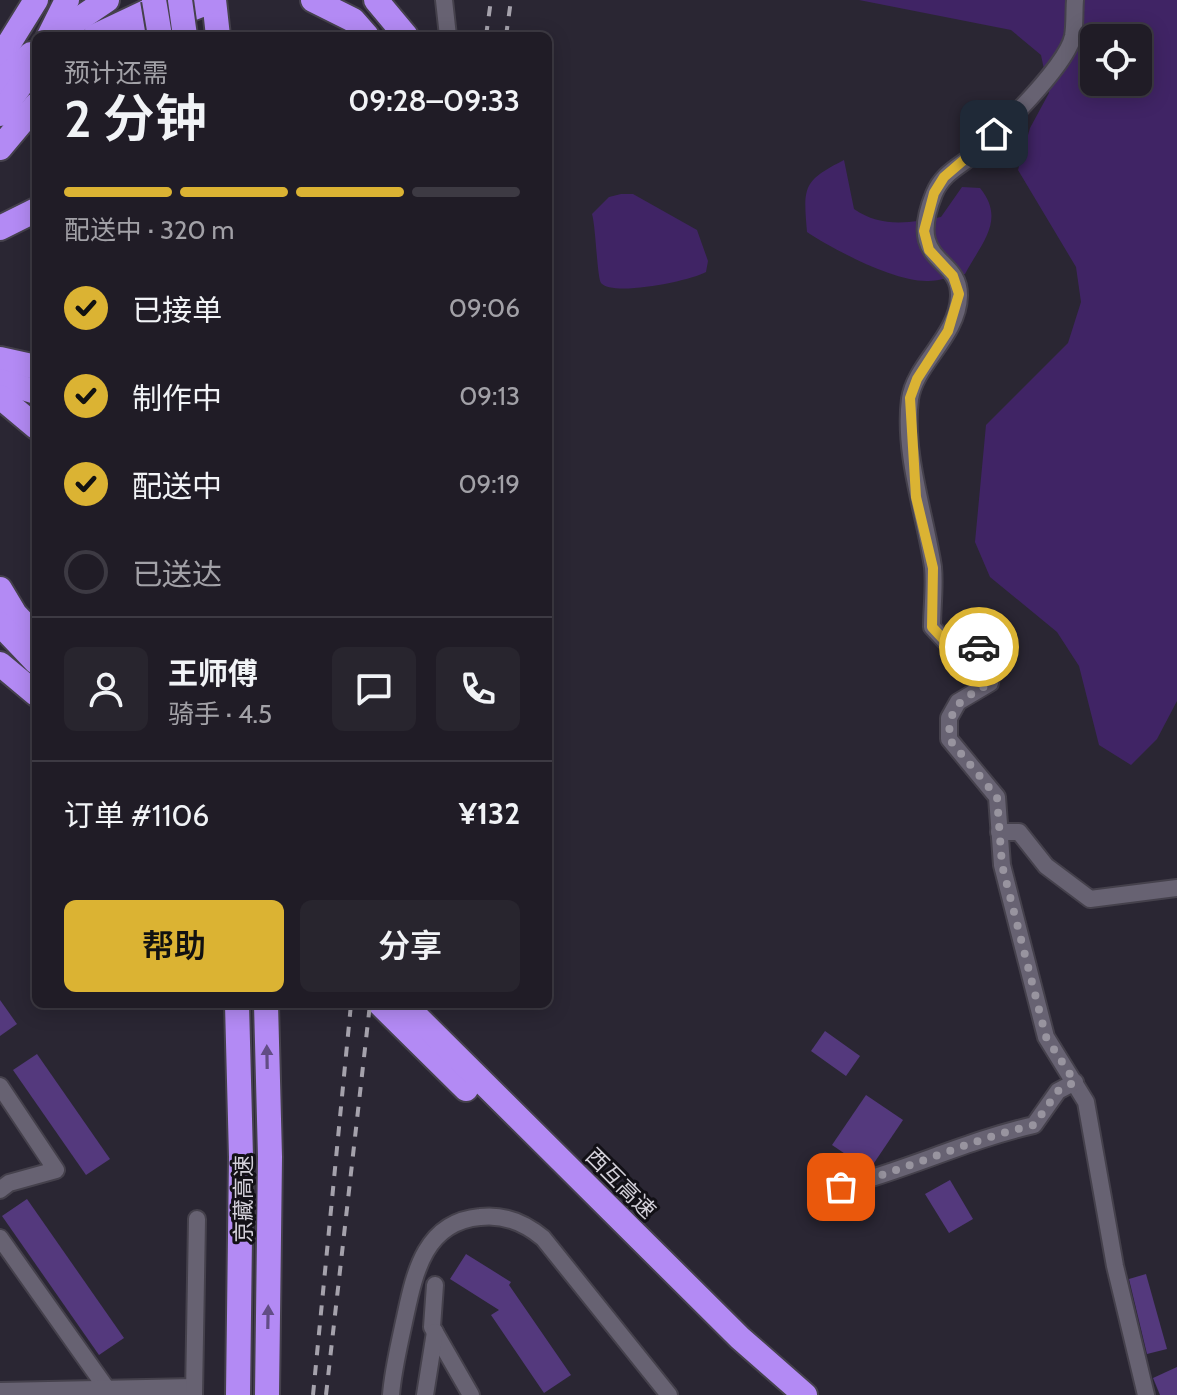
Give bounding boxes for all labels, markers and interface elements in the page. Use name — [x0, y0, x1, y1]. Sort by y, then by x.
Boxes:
map controls — [1080, 24, 1152, 96]
button: locate — [1080, 24, 1152, 96]
text: 预计还需 — [64, 57, 168, 89]
text: 09:28–09:33 — [348, 82, 520, 119]
text: 2 分钟 — [64, 87, 207, 150]
pin — [960, 100, 1028, 168]
icon: home — [972, 112, 1016, 156]
text: 配送中 · 320 m — [64, 214, 234, 246]
icon: check — [64, 286, 108, 330]
text: 已接单 — [132, 292, 222, 329]
text: 09:06 — [449, 292, 520, 324]
icon: check — [64, 374, 108, 418]
text: 制作中 — [132, 380, 222, 417]
text: 09:13 — [459, 380, 520, 412]
icon: check — [64, 462, 108, 506]
text: 配送中 — [132, 468, 222, 505]
text: 09:19 — [458, 468, 520, 500]
text: 已送达 — [132, 556, 222, 593]
courier — [939, 607, 1019, 687]
icon: car — [957, 625, 1001, 669]
button: person — [64, 647, 148, 731]
button: chat — [332, 647, 416, 731]
button: phone — [436, 647, 520, 731]
text: 王师傅 — [168, 655, 258, 692]
text: 骑手 · 4.5 — [168, 698, 272, 730]
text: ¥132 — [459, 795, 520, 832]
text: 订单 #1106 — [64, 797, 209, 834]
button: 帮助 — [64, 900, 284, 992]
button: 分享 — [300, 900, 520, 992]
one-way arrow — [261, 1044, 274, 1069]
street label: 西互高速 — [580, 1143, 661, 1224]
pin — [807, 1153, 875, 1221]
street label: 京藏高速 — [230, 1155, 257, 1243]
icon: bag — [819, 1165, 863, 1209]
one-way arrow — [262, 1304, 274, 1329]

